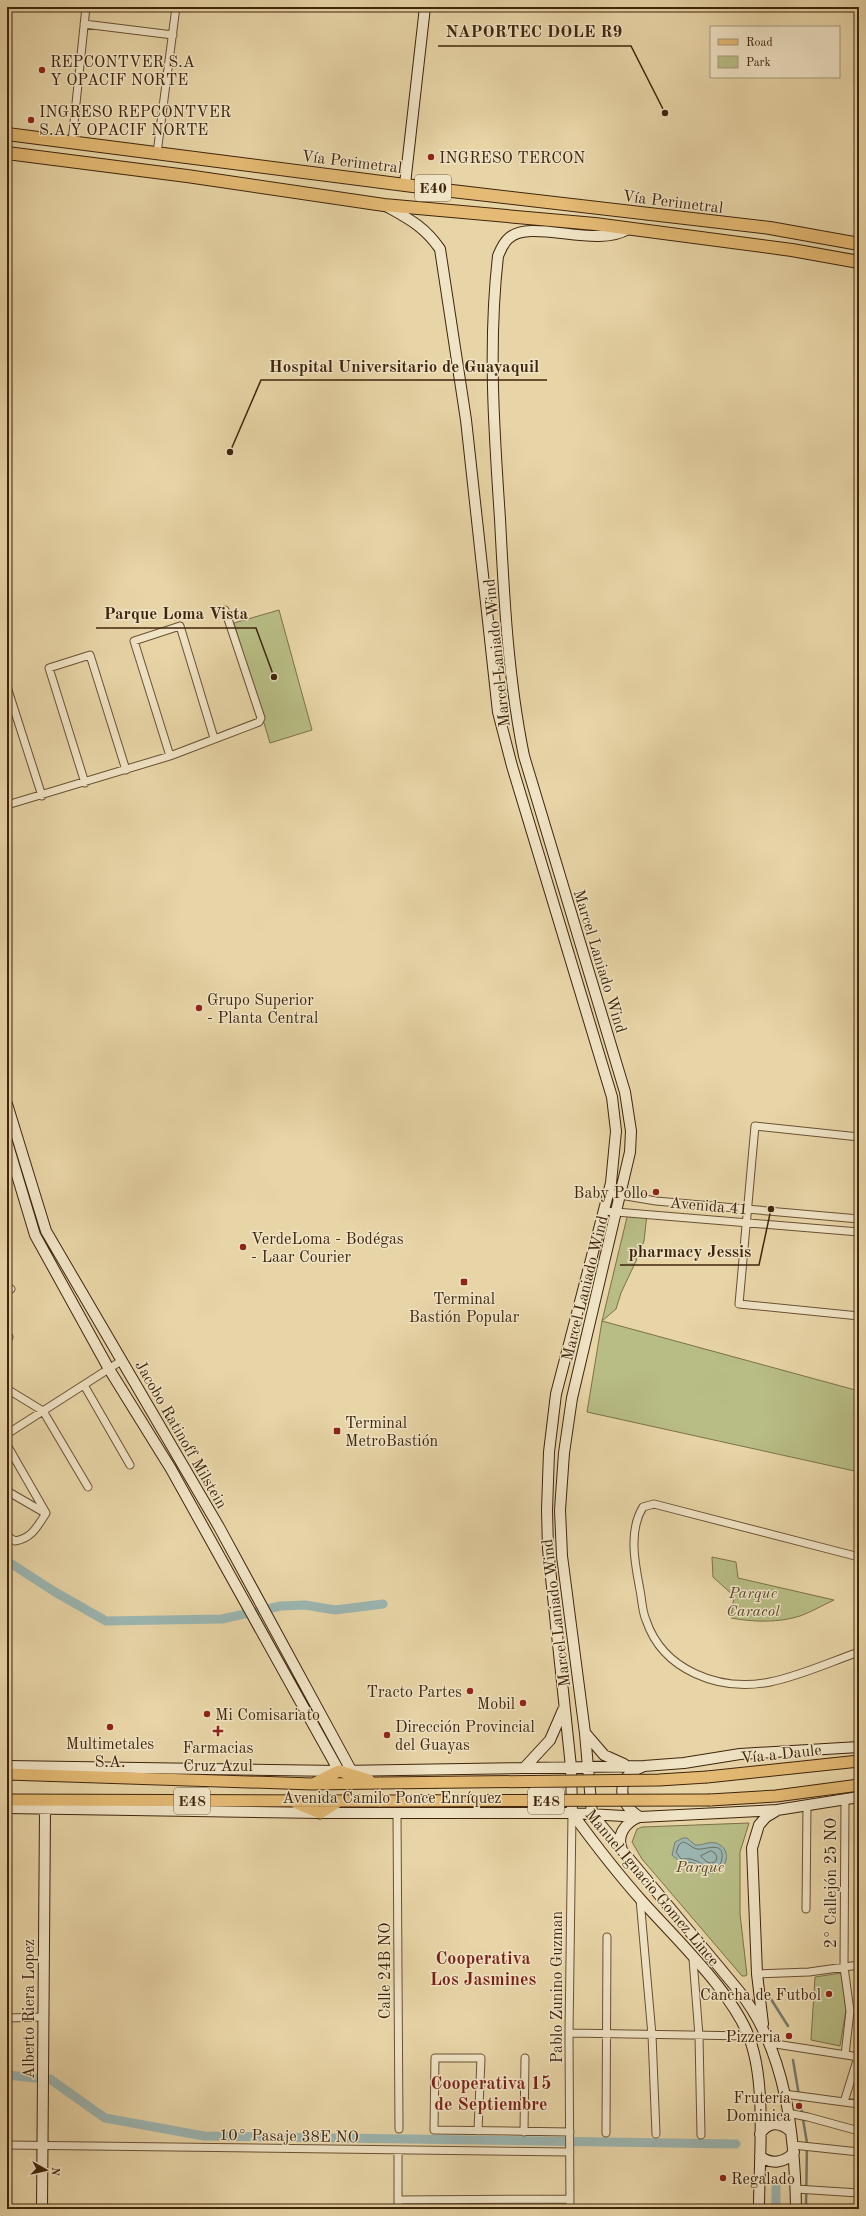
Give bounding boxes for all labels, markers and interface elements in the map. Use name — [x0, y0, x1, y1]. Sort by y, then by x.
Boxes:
callout: NAPORTEC DOLE R9 — [438, 17, 631, 46]
text: NAPORTEC DOLE R9 — [446, 24, 622, 41]
legend — [710, 26, 840, 78]
text: Road — [746, 37, 773, 49]
place label: REPCONTVER S.A Y OPACIF NORTE — [50, 55, 195, 89]
text: Park — [746, 57, 771, 69]
marker: REPCONTVER S.A Y OPACIF NORTE — [37, 65, 47, 75]
place label: INGRESO REPCONTVER S.A Y OPACIF NORTE — [39, 105, 231, 139]
marker: INGRESO REPCONTVER S.A Y OPACIF NORTE — [26, 115, 36, 125]
street label: Vía Perimetral — [301, 149, 403, 177]
place label: INGRESO TERCON — [439, 151, 585, 167]
marker: INGRESO TERCON — [426, 152, 436, 162]
road number: E40 — [415, 175, 451, 201]
street label: Vía Perimetral — [622, 189, 724, 217]
callout: Hospital Universitario de Guayaquil — [261, 351, 547, 380]
text: Hospital Universitario de Guayaquil — [269, 359, 539, 376]
street label: Marcel Laniado Wind — [482, 578, 514, 728]
callout: Parque Loma Vista — [96, 599, 256, 628]
text: Parque Loma Vista — [104, 606, 249, 623]
street label: Marcel Laniado Wind — [570, 888, 629, 1035]
place label: Grupo Superior - Planta Central — [207, 993, 318, 1027]
marker: Grupo Superior - Planta Central — [194, 1003, 204, 1013]
place label: Baby Pollo — [573, 1186, 648, 1202]
marker: Baby Pollo — [651, 1187, 661, 1197]
street label: Avenida 41 — [669, 1196, 749, 1218]
street label: Marcel Laniado Wind — [560, 1214, 612, 1363]
place label: VerdeLoma - Bodégas - Laar Courier — [251, 1232, 404, 1266]
callout: pharmacy Jessis — [620, 1236, 759, 1265]
marker: VerdeLoma - Bodégas - Laar Courier — [238, 1242, 248, 1252]
text: pharmacy Jessis — [629, 1244, 751, 1261]
marker: Terminal Bastión Popular — [459, 1277, 469, 1287]
place label: Terminal Bastión Popular — [409, 1292, 520, 1326]
street label: Jacobo Ratinoff Milstein — [131, 1358, 229, 1512]
place label: Terminal MetroBastión — [345, 1416, 439, 1450]
marker: Terminal MetroBastión — [332, 1426, 342, 1436]
street label: Marcel Laniado Wind — [540, 1538, 574, 1688]
park label: Parque Caracol — [726, 1586, 780, 1620]
place label: Tracto Partes — [367, 1685, 462, 1701]
marker: Tracto Partes — [465, 1686, 475, 1696]
place label: Mobil — [477, 1697, 515, 1713]
marker: Mobil — [518, 1698, 528, 1708]
place label: Mi Comisariato — [215, 1708, 320, 1724]
marker: Mi Comisariato — [202, 1709, 212, 1719]
place label: Dirección Provincial del Guayas — [395, 1720, 535, 1754]
marker: Multimetales S.A. — [105, 1722, 115, 1732]
marker: Farmacias Cruz Azul — [213, 1726, 223, 1736]
marker: Dirección Provincial del Guayas — [382, 1730, 392, 1740]
place label: Multimetales S.A. — [66, 1737, 154, 1771]
place label: Farmacias Cruz Azul — [182, 1741, 254, 1775]
street label: Vía a Daule — [740, 1743, 823, 1767]
road number: E48 — [174, 1788, 210, 1814]
road number: E48 — [528, 1788, 564, 1814]
street label: Avenida Camilo Ponce Enríquez — [282, 1791, 502, 1807]
street label: Manuel Ignacio Gomez Lince — [581, 1807, 722, 1970]
street label: 2° Callejón 25 NO — [824, 1818, 840, 1948]
park label: Parque — [675, 1860, 725, 1876]
street label: Pablo Zunino Guzman — [550, 1910, 566, 2063]
street label: Calle 24B NO — [378, 1923, 394, 2019]
street label: Alberto Riera Lopez — [22, 1939, 38, 2079]
district label: Cooperativa Los Jasmines — [430, 1950, 536, 1989]
place label: Cancha de Futbol — [700, 1988, 821, 2004]
marker: Cancha de Futbol — [824, 1989, 834, 1999]
place label: Pizzeria — [726, 2030, 781, 2046]
marker: Pizzeria — [784, 2031, 794, 2041]
district label: Cooperativa 15 de Septiembre — [431, 2075, 552, 2114]
place label: Frutería Dominica — [726, 2091, 791, 2125]
marker: Frutería Dominica — [794, 2101, 804, 2111]
street label: 10° Pasaje 38E NO — [219, 2128, 359, 2146]
north arrow — [26, 2150, 66, 2190]
text: N — [48, 2166, 60, 2177]
place label: Regalado — [731, 2172, 795, 2188]
marker: Regalado — [718, 2173, 728, 2183]

